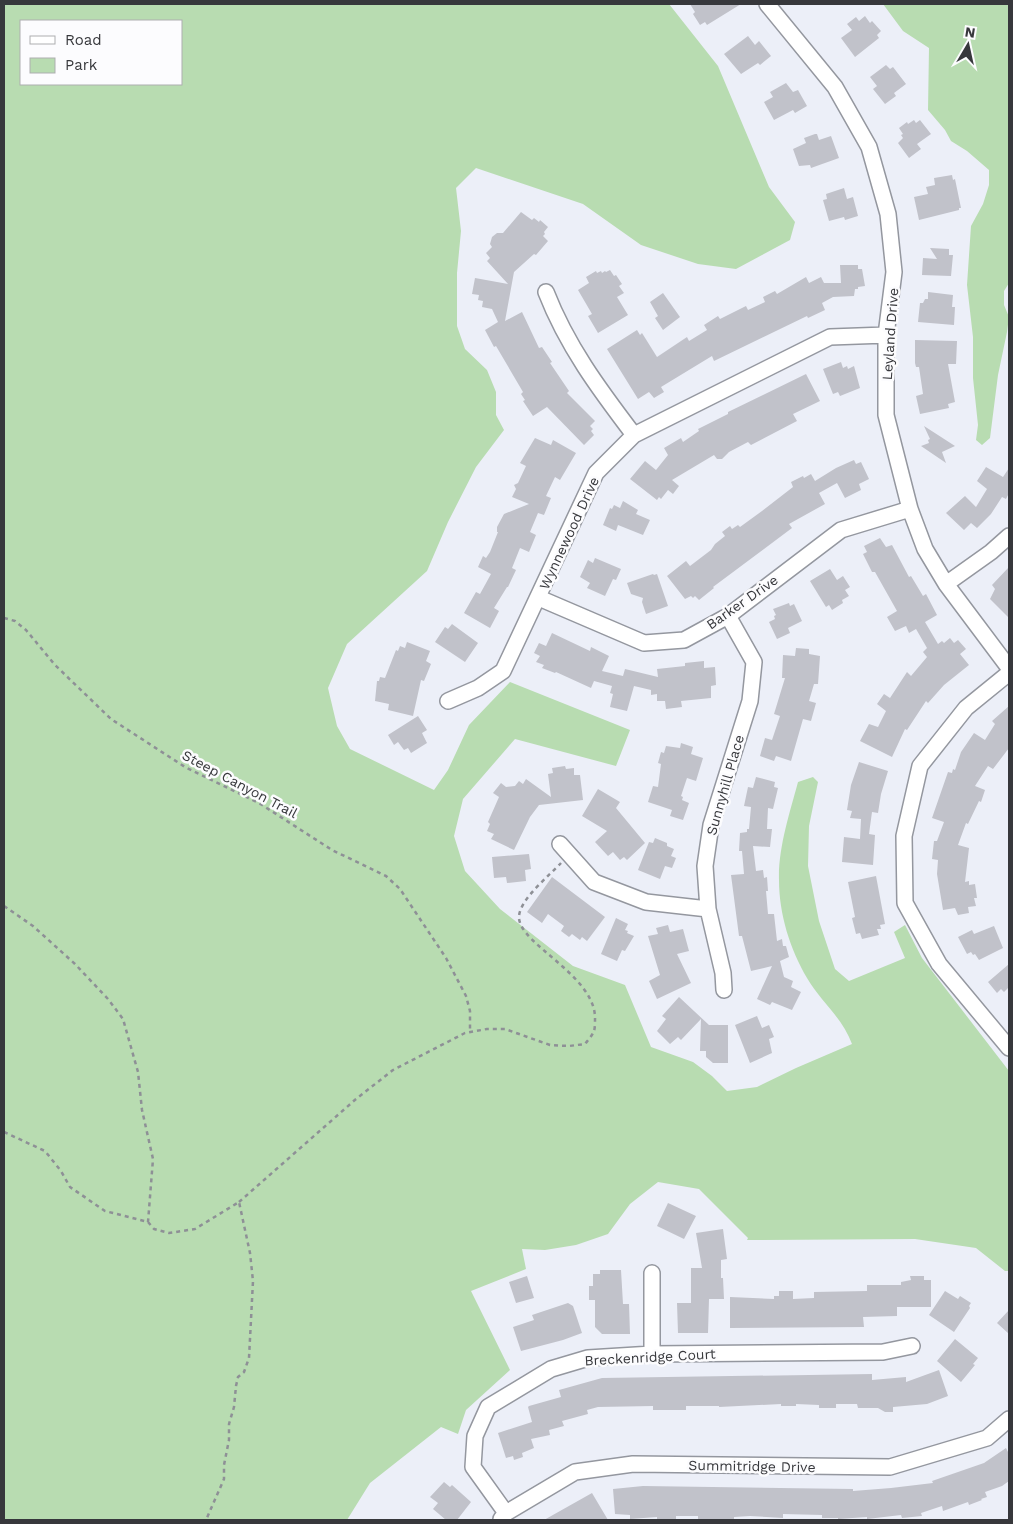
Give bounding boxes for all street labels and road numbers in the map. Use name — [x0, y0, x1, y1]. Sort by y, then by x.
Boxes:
street label: Leyland Drive — [879, 287, 901, 381]
street label: Wynnewood Drive — [536, 474, 602, 592]
street label: Barker Drive — [703, 571, 781, 633]
street label: Sunnyhill Place — [703, 733, 747, 837]
street label: Steep Canyon Trail — [180, 747, 301, 821]
street label: Breckenridge Court — [584, 1346, 716, 1368]
street label: Summitridge Drive — [688, 1457, 816, 1475]

